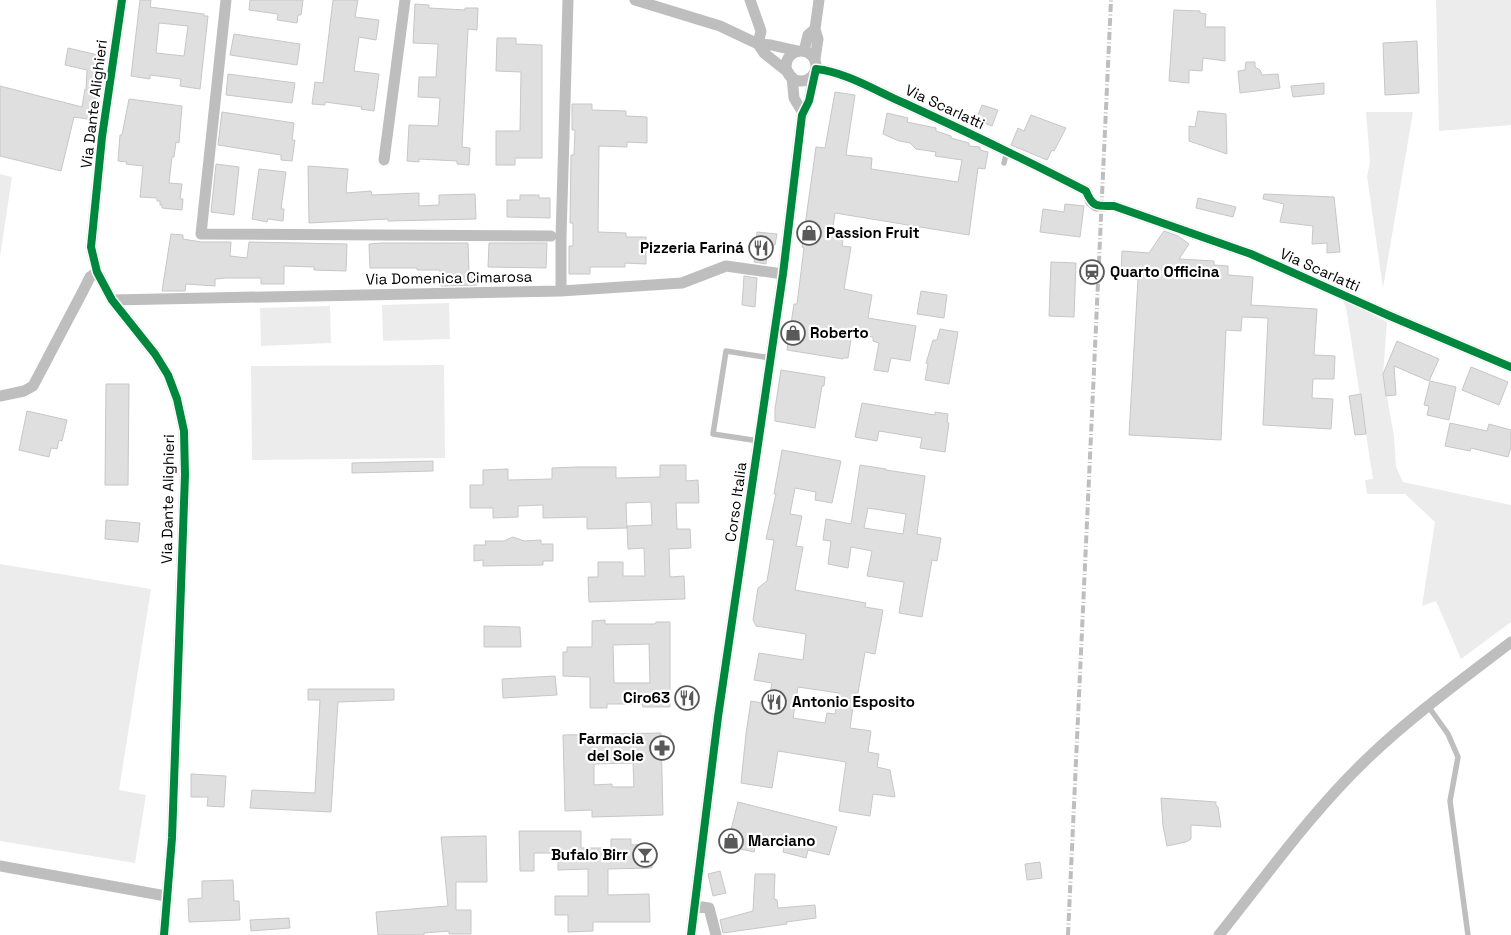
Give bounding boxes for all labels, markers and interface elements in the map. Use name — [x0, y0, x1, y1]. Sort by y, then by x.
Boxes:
street label: Via Dante Alighieri — [76, 38, 111, 169]
street label: Via Scarlatti — [902, 80, 988, 133]
shop icon: Passion Fruit — [796, 220, 822, 246]
place label: Passion Fruit — [826, 223, 920, 242]
restaurant icon: Pizzeria Fariná — [748, 235, 774, 261]
place label: Pizzeria Fariná — [640, 238, 744, 257]
street label: Via Scarlatti — [1277, 243, 1363, 296]
station icon: Quarto Officina — [1079, 259, 1105, 285]
place label: Quarto Officina — [1110, 262, 1220, 281]
street label: Via Domenica Cimarosa — [365, 267, 533, 288]
shop icon: Roberto — [780, 320, 806, 346]
place label: Roberto — [810, 323, 869, 342]
street label: Via Dante Alighieri — [157, 434, 178, 564]
street label: Corso Italia — [720, 460, 751, 543]
restaurant icon: Ciro63 — [674, 685, 700, 711]
place label: Ciro63 — [623, 688, 670, 707]
restaurant icon: Antonio Esposito — [761, 689, 787, 715]
place label: Antonio Esposito — [792, 692, 915, 711]
place label: Farmacia del Sole — [579, 729, 644, 765]
pharmacy icon: Farmacia del Sole — [649, 735, 675, 761]
shop icon: Marciano — [718, 828, 744, 854]
place label: Marciano — [748, 831, 815, 850]
bar icon: Bufalo Birr — [632, 842, 658, 868]
place label: Bufalo Birr — [551, 845, 628, 864]

